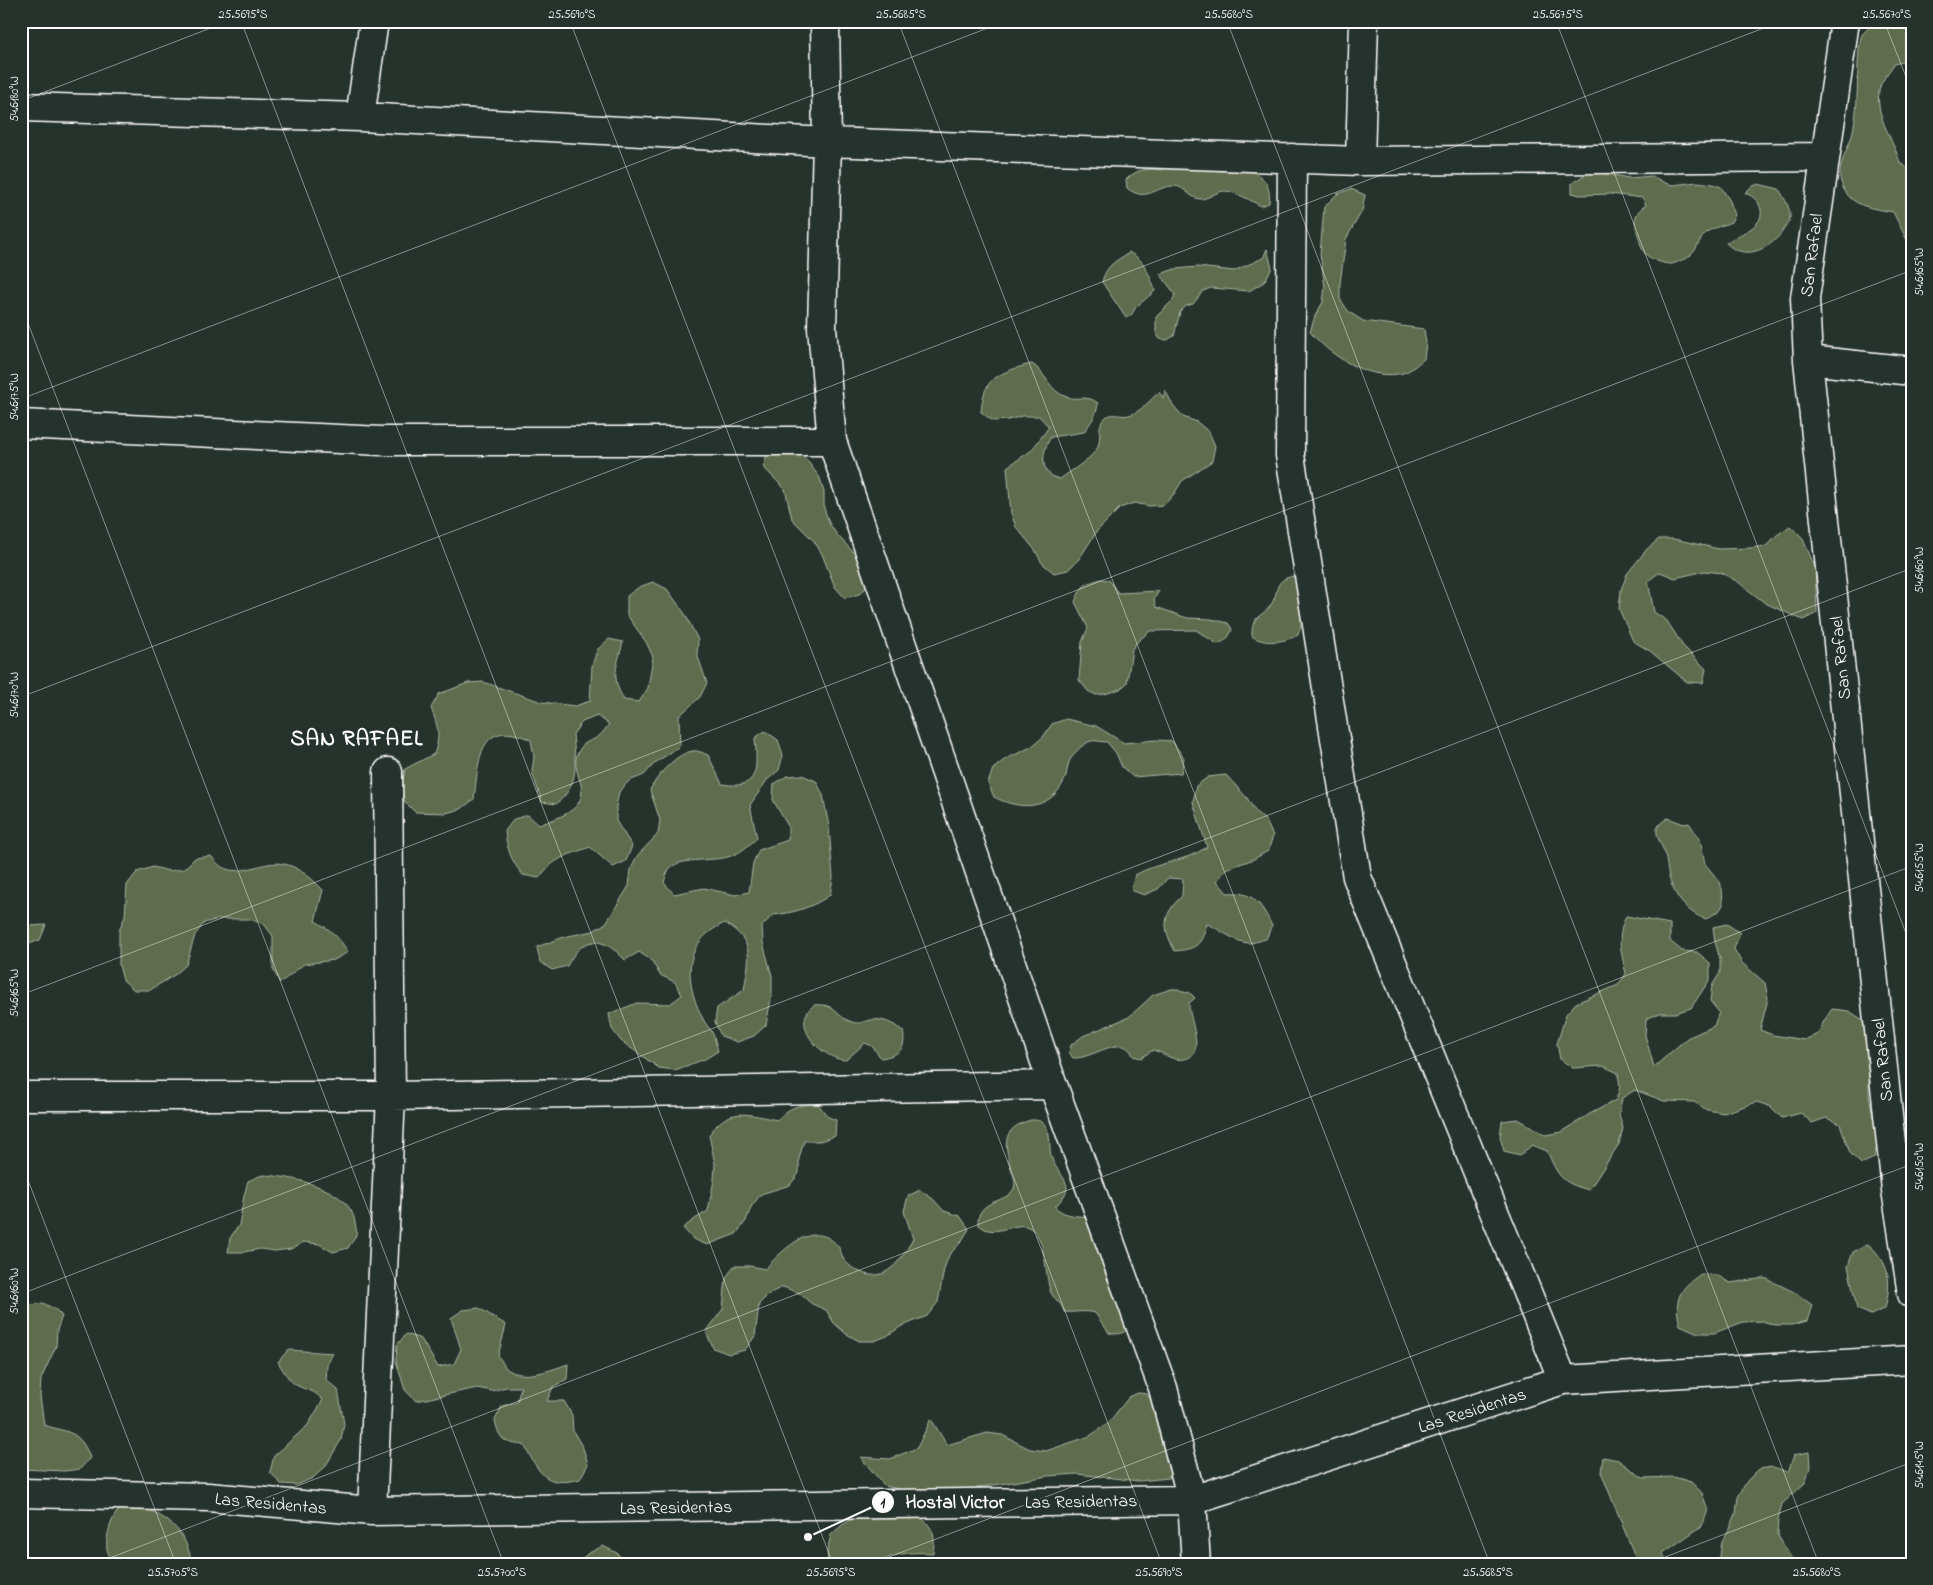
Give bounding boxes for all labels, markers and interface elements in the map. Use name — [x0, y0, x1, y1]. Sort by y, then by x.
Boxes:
text: 25.5695°S — [219, 6, 268, 24]
text: 25.5690°S — [548, 6, 596, 24]
text: 25.5685°S — [876, 6, 926, 24]
text: 25.5680°S — [1205, 6, 1253, 24]
text: 25.5675°S — [1533, 6, 1583, 24]
text: 25.5670°S — [1863, 6, 1912, 24]
text: 54.6180°W — [6, 76, 24, 122]
street label: San Rafael — [1795, 212, 1831, 298]
text: 54.6165°W — [1911, 248, 1929, 296]
text: 54.6175°W — [6, 373, 24, 421]
text: 54.6160°W — [1911, 547, 1929, 593]
street label: San Rafael — [1825, 615, 1859, 701]
text: 54.6170°W — [6, 672, 24, 718]
district label: SAN RAFAEL — [290, 724, 424, 756]
text: 54.6155°W — [1911, 843, 1929, 893]
text: 54.6165°W — [6, 969, 24, 1017]
street label: San Rafael — [1867, 1017, 1901, 1103]
text: 54.6150°W — [1911, 1143, 1929, 1191]
text: 54.6160°W — [6, 1268, 24, 1314]
street label: Las Residentas — [1415, 1382, 1530, 1442]
text: 54.6145°W — [1911, 1441, 1929, 1489]
callout: Hostal Victor — [870, 1485, 1014, 1519]
street label: Las Residentas — [214, 1487, 328, 1523]
street label: Las Residentas — [1025, 1489, 1137, 1517]
text: Hostal Victor — [905, 1490, 1006, 1517]
text: 1 — [881, 1492, 886, 1514]
street label: Las Residentas — [620, 1495, 732, 1523]
text: 25.5705°S — [148, 1564, 198, 1582]
text: 25.5700°S — [478, 1564, 526, 1582]
text: 25.5695°S — [807, 1564, 856, 1582]
text: 25.5690°S — [1135, 1564, 1183, 1582]
text: 25.5685°S — [1463, 1564, 1513, 1582]
text: 25.5680°S — [1793, 1564, 1841, 1582]

